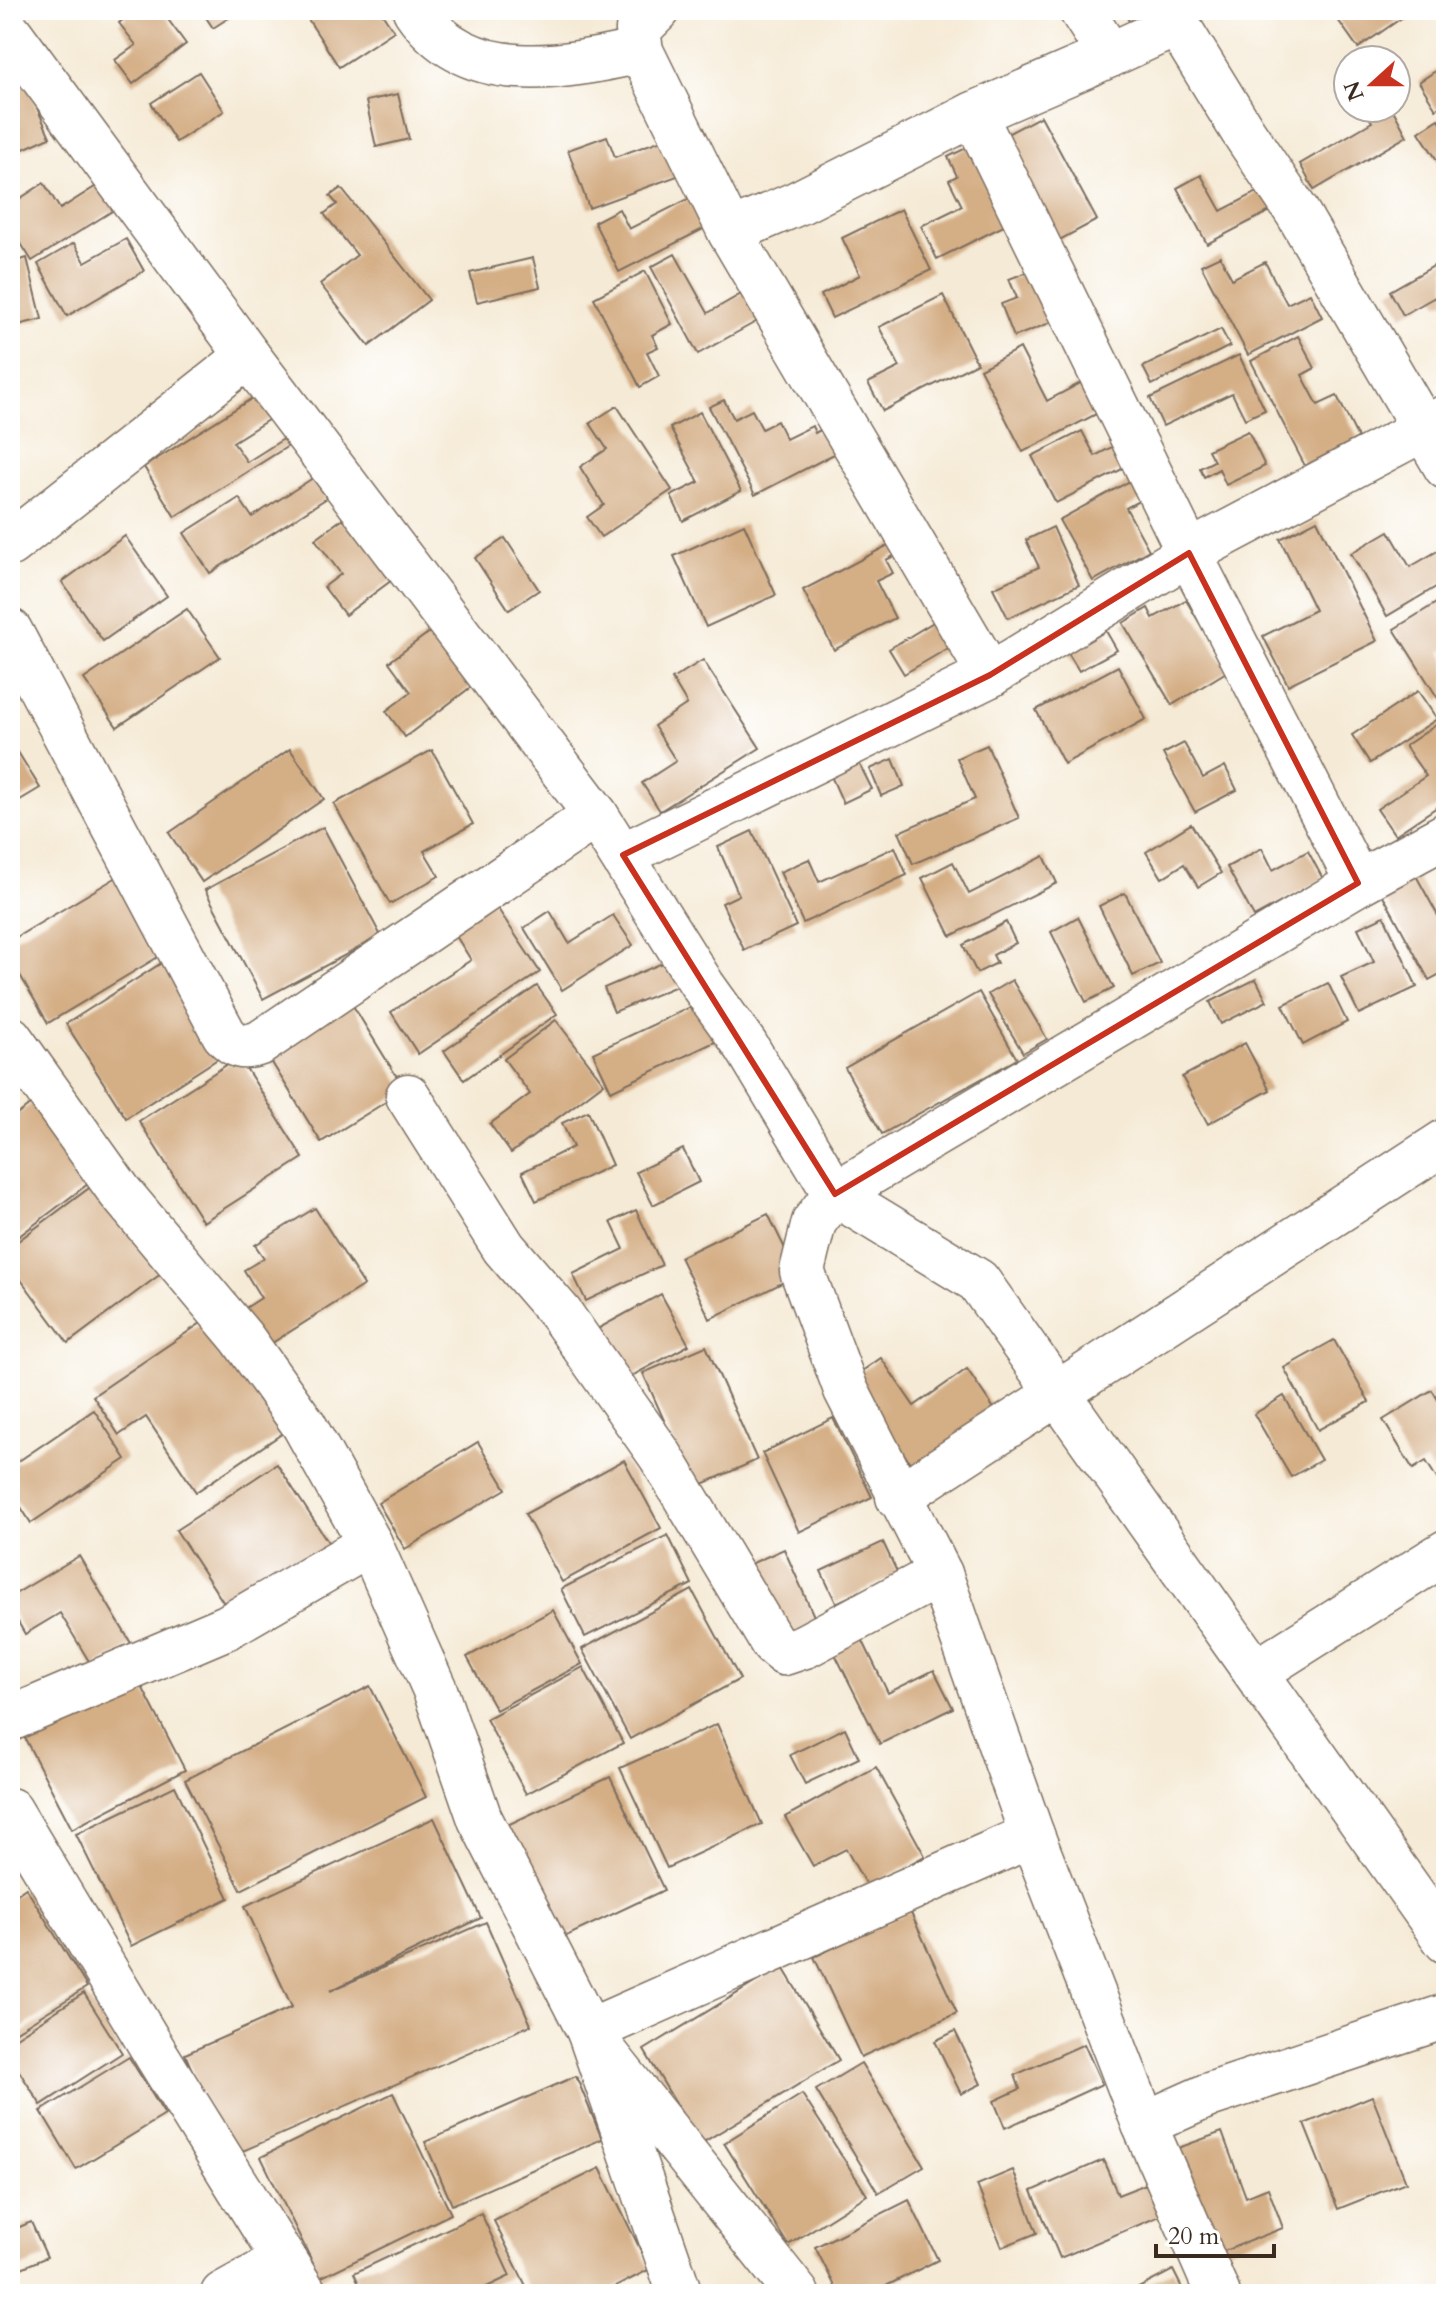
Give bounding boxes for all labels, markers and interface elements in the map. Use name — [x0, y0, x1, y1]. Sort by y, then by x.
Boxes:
north arrow — [1332, 44, 1412, 124]
text: N — [1337, 77, 1372, 105]
scale bar — [1156, 2208, 1274, 2258]
text: 20 m — [1168, 2220, 1220, 2253]

